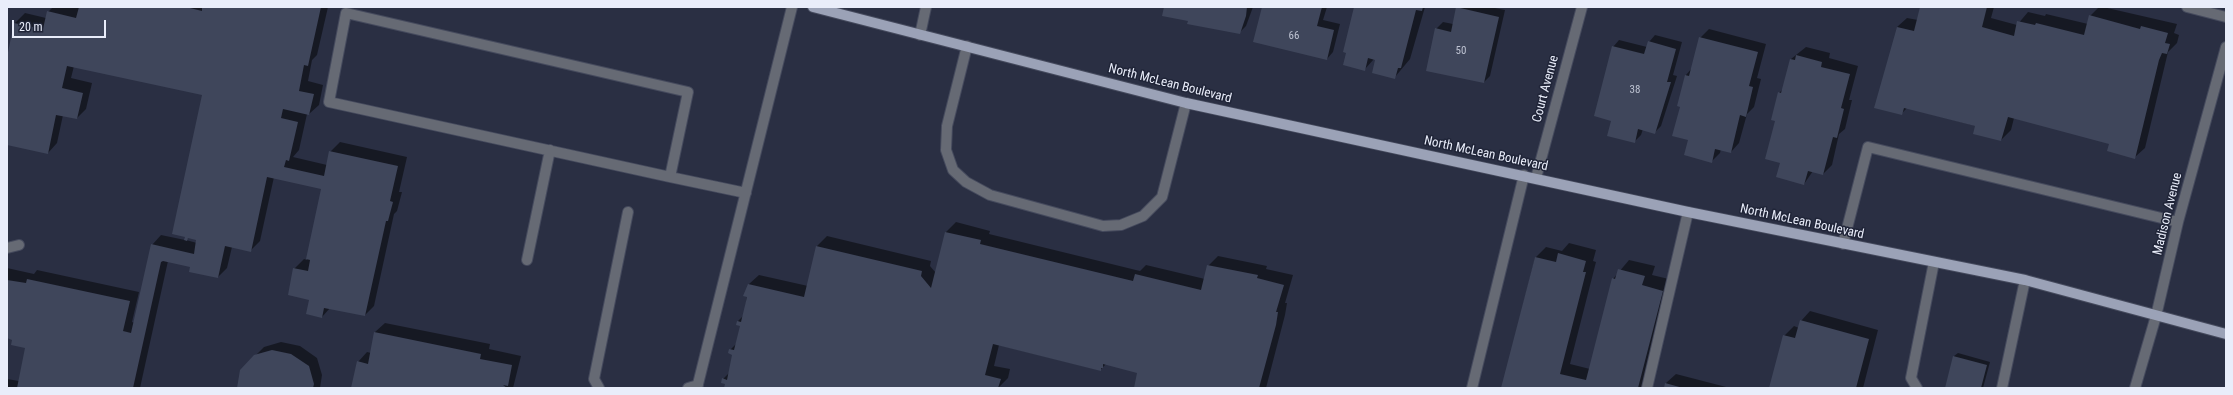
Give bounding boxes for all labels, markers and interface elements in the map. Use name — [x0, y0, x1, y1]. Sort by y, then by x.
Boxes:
scale bar — [14, 12, 108, 38]
text: 20 m — [19, 20, 43, 34]
house number: 66 — [1289, 29, 1299, 43]
house number: 50 — [1456, 44, 1466, 58]
street label: Court Avenue — [1530, 54, 1562, 124]
street label: North McLean Boulevard — [1107, 61, 1233, 107]
house number: 38 — [1630, 83, 1640, 97]
street label: North McLean Boulevard — [1423, 133, 1549, 175]
street label: Madison Avenue — [2150, 171, 2186, 257]
street label: North McLean Boulevard — [1739, 201, 1865, 243]

